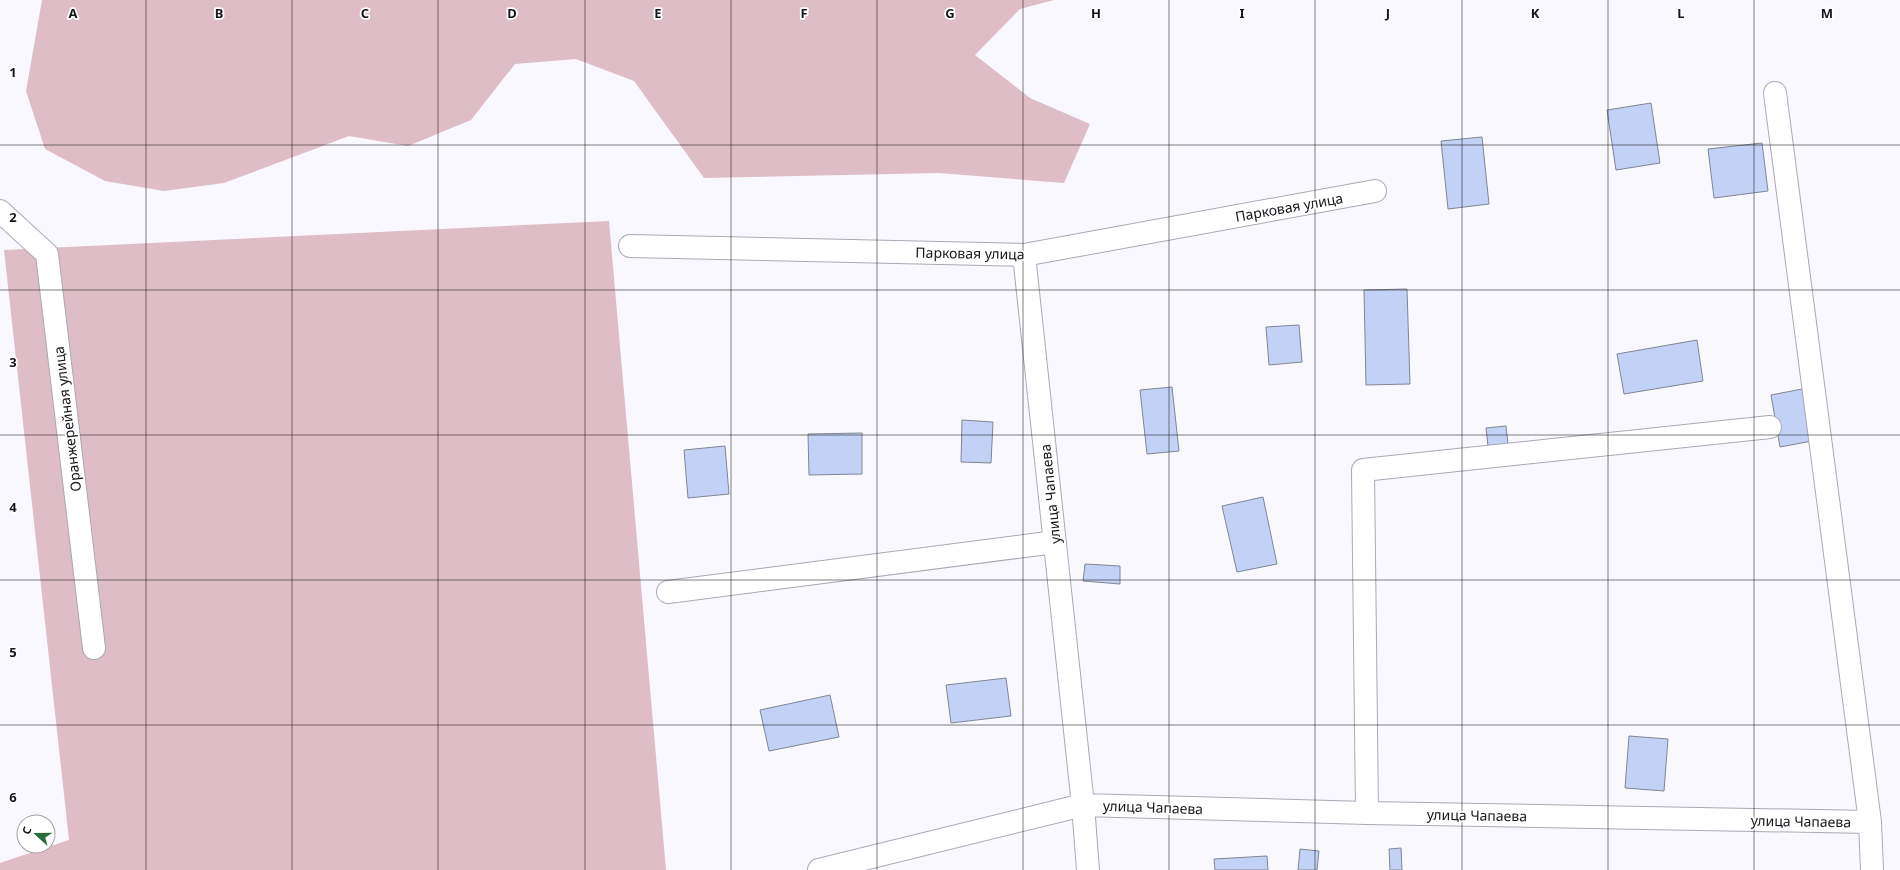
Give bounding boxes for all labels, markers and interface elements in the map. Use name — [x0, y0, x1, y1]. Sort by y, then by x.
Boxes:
text: A — [69, 4, 78, 22]
text: B — [215, 4, 223, 22]
text: C — [361, 4, 369, 22]
text: D — [507, 4, 517, 22]
text: E — [654, 4, 662, 22]
text: F — [800, 4, 808, 22]
text: G — [945, 4, 955, 22]
text: H — [1091, 4, 1101, 22]
text: I — [1239, 4, 1245, 22]
text: J — [1385, 4, 1390, 22]
text: K — [1531, 4, 1540, 22]
text: L — [1677, 4, 1685, 22]
text: M — [1821, 4, 1833, 22]
text: 1 — [9, 63, 17, 81]
street label: Парковая улица — [1234, 188, 1344, 226]
text: 2 — [9, 208, 17, 226]
street label: Парковая улица — [915, 243, 1025, 263]
street label: Оранжерейная улица — [49, 345, 85, 493]
text: 3 — [9, 353, 17, 371]
street label: улица Чапаева — [1035, 443, 1065, 545]
text: 4 — [9, 498, 17, 516]
text: 5 — [9, 643, 17, 661]
text: 6 — [9, 788, 17, 806]
street label: улица Чапаева — [1103, 796, 1203, 818]
street label: улица Чапаева — [1427, 805, 1527, 825]
street label: улица Чапаева — [1751, 811, 1851, 831]
north arrow — [16, 814, 56, 854]
text: С — [18, 824, 34, 836]

